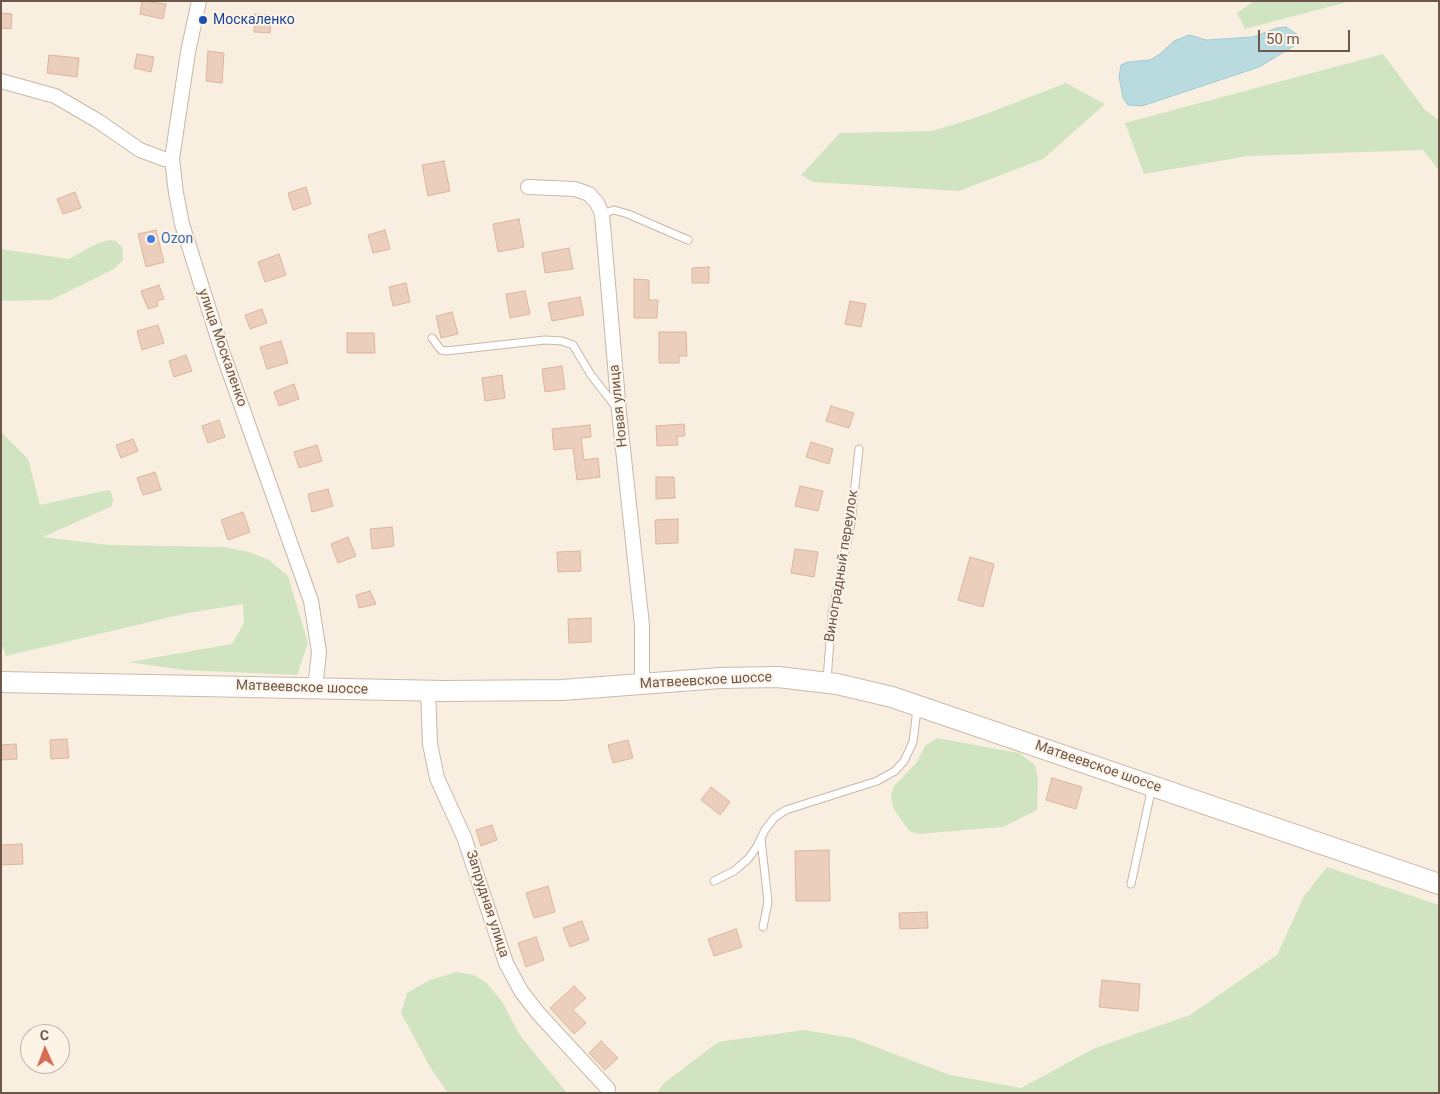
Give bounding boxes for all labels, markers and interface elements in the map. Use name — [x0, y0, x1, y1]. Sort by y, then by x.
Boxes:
place label: Москаленко — [213, 12, 295, 28]
marker: Москаленко — [197, 14, 209, 26]
scale bar — [1260, 20, 1352, 52]
text: 50 m — [1266, 30, 1300, 48]
place label: Ozon — [161, 231, 193, 247]
marker: Ozon — [145, 233, 157, 245]
street label: улица Москаленко — [194, 287, 250, 409]
street label: Новая улица — [606, 364, 632, 448]
street label: Виноградный переулок — [822, 489, 862, 643]
street label: Матвеевское шоссе — [639, 669, 773, 693]
street label: Матвеевское шоссе — [236, 677, 368, 699]
street label: Матвеевское шоссе — [1033, 738, 1163, 796]
street label: Запрудная улица — [462, 848, 512, 960]
north arrow — [20, 1024, 70, 1074]
text: С — [40, 1027, 49, 1043]

